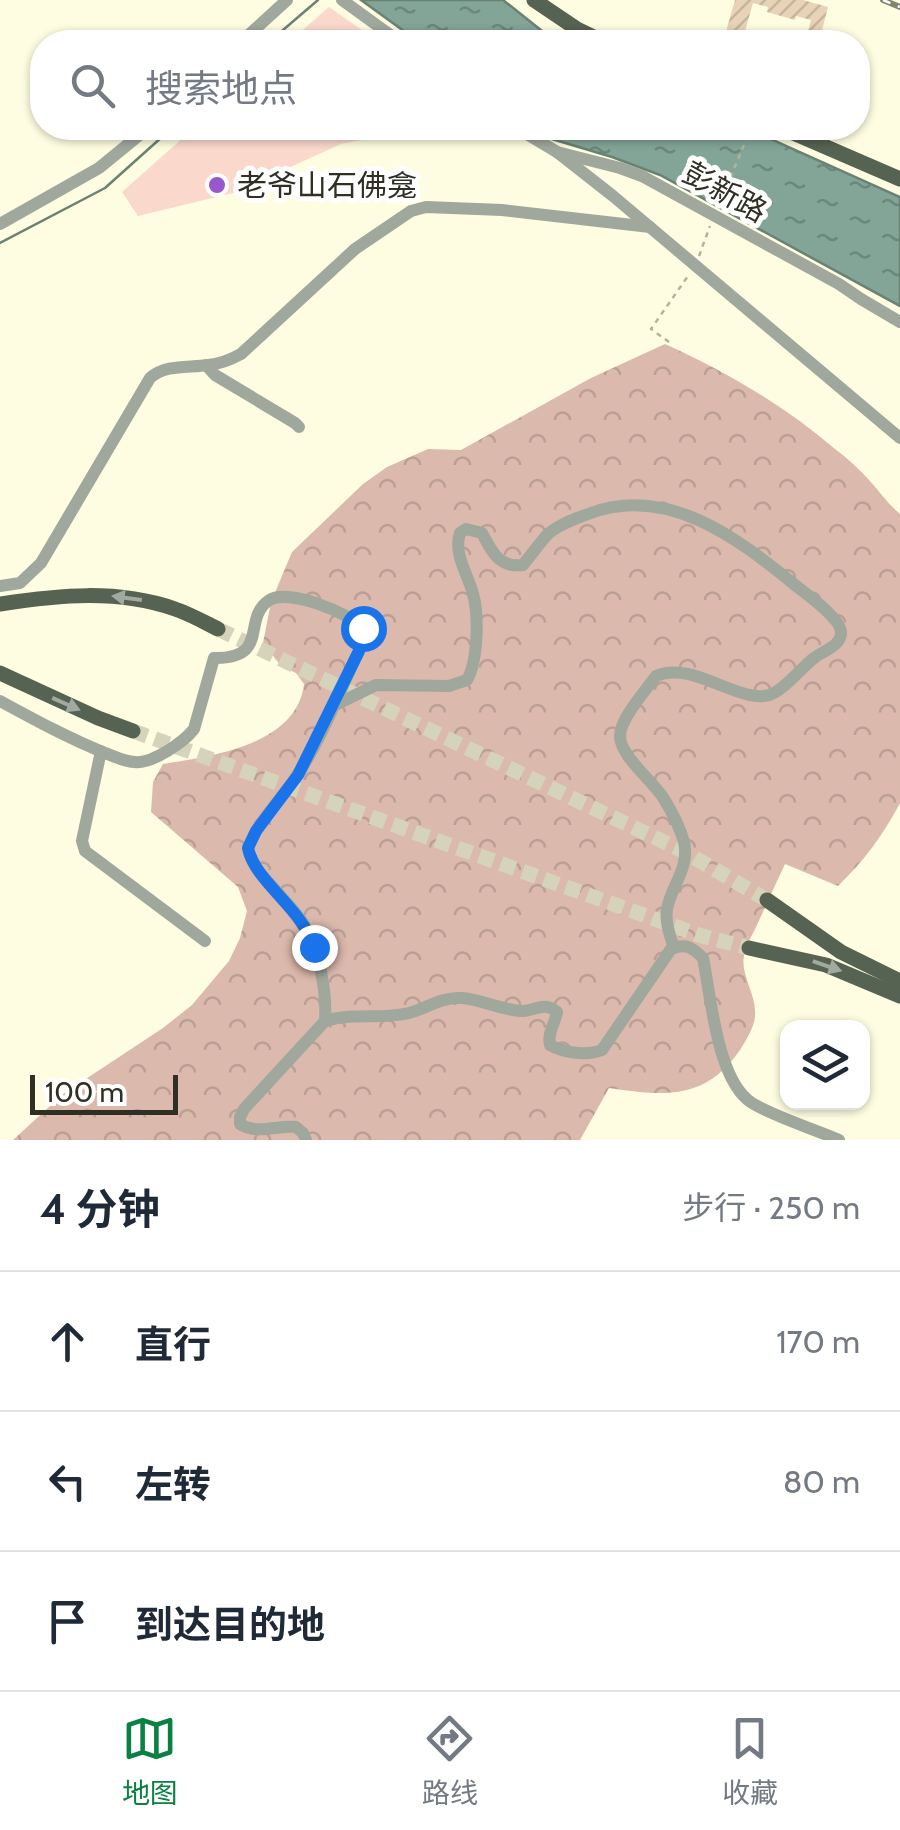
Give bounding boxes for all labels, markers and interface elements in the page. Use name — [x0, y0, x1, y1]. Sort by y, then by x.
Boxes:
search box — [30, 30, 870, 140]
icon: search — [65, 58, 120, 113]
text: 搜索地点 — [145, 65, 297, 112]
street label: 彭新路 — [677, 154, 773, 230]
place label: 老爷山石佛龛 — [237, 167, 417, 204]
marker: 老爷山石佛龛 — [206, 174, 228, 196]
one-way arrow — [110, 590, 142, 606]
route start — [341, 606, 387, 652]
one-way arrow — [52, 695, 81, 712]
route end — [292, 925, 338, 971]
one-way arrow — [812, 959, 842, 974]
map controls — [780, 1020, 870, 1110]
button: layers — [780, 1020, 870, 1110]
scale bar — [30, 1070, 178, 1114]
text: 100 m — [45, 1075, 124, 1109]
text: 4 分钟 — [40, 1183, 160, 1235]
text: 步行 · 250 m — [682, 1188, 860, 1227]
icon: ahead — [40, 1314, 95, 1369]
text: 直行 — [135, 1321, 211, 1368]
text: 170 m — [776, 1322, 860, 1361]
icon: left — [40, 1454, 95, 1509]
text: 左转 — [135, 1461, 211, 1508]
text: 80 m — [783, 1462, 860, 1501]
icon: arrive — [40, 1594, 95, 1649]
text: 到达目的地 — [135, 1601, 325, 1648]
tab: 地图 — [122, 1711, 178, 1811]
tab: 路线 — [422, 1711, 478, 1811]
tab: 收藏 — [722, 1711, 778, 1811]

